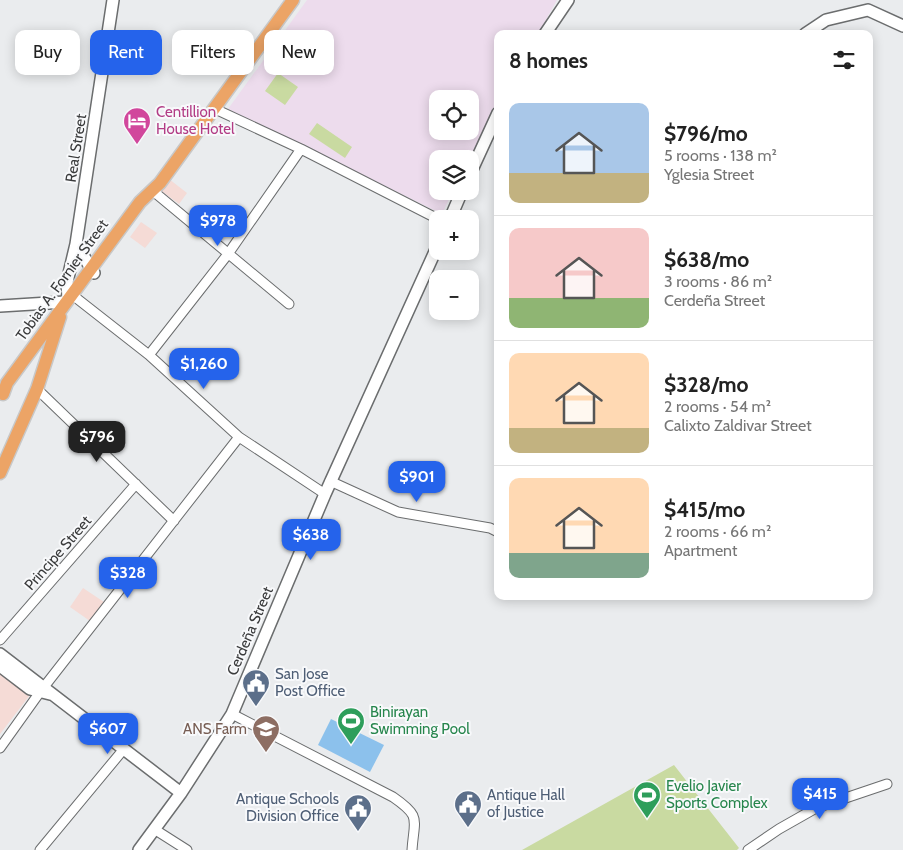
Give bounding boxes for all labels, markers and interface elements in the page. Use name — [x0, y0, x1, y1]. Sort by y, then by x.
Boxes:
chip: Buy — [15, 30, 80, 75]
chip: Rent — [90, 30, 162, 75]
chip: Filters — [172, 30, 254, 75]
chip: New — [264, 30, 334, 75]
icon: filters — [830, 46, 858, 74]
text: 8 homes — [509, 48, 588, 73]
map controls — [429, 90, 479, 320]
button: locate — [429, 90, 479, 140]
place label: Centillion House Hotel — [156, 103, 235, 138]
hotel icon: Centillion House Hotel — [122, 106, 152, 145]
street label: Real Street — [62, 112, 90, 184]
text: $796/mo — [664, 121, 748, 146]
icon: home — [549, 123, 609, 183]
text: 5 rooms · 138 m² — [664, 146, 777, 165]
button: layers — [429, 150, 479, 200]
text: Yglesia Street — [664, 165, 754, 184]
pin: $978 — [188, 204, 248, 247]
button: + — [429, 210, 479, 260]
text: $978 — [200, 211, 236, 230]
street label: Tobias A. Fornier Street — [12, 216, 112, 344]
text: $638/mo — [664, 247, 749, 272]
icon: home — [549, 248, 609, 308]
button: − — [429, 270, 479, 320]
text: 3 rooms · 86 m² — [664, 272, 772, 291]
text: Cerdeña Street — [664, 291, 765, 310]
pin: $1,260 — [163, 348, 245, 390]
text: $1,260 — [180, 354, 228, 373]
text: $328/mo — [664, 372, 749, 397]
icon: home — [549, 373, 609, 433]
text: 2 rooms · 54 m² — [664, 397, 771, 416]
text: Calixto Zaldivar Street — [664, 416, 812, 435]
pin: $796 — [67, 420, 127, 463]
text: $796 — [79, 427, 115, 446]
pin: $901 — [387, 460, 447, 503]
text: $901 — [399, 467, 435, 486]
text: $415/mo — [664, 497, 745, 522]
icon: home — [549, 498, 609, 558]
street label: Principe Street — [21, 512, 95, 594]
pin: $638 — [281, 518, 341, 561]
text: 2 rooms · 66 m² — [664, 522, 771, 541]
text: $638 — [293, 525, 329, 544]
text: Apartment — [664, 541, 737, 560]
pin: $328 — [98, 556, 158, 599]
text: $328 — [110, 563, 146, 582]
street label: Cerdeña Street — [223, 584, 277, 678]
place label: San Jose Post Office — [275, 665, 346, 700]
public building icon: San Jose Post Office — [241, 668, 271, 707]
place label: Binirayan Swimming Pool — [370, 703, 470, 738]
sports icon: Binirayan Swimming Pool — [336, 706, 366, 745]
pin: $607 — [78, 712, 138, 755]
school or university icon: ANS Farm — [251, 714, 281, 753]
text: $607 — [89, 719, 127, 738]
place label: ANS Farm — [183, 720, 247, 738]
place label: Evelio Javier Sports Complex — [666, 777, 768, 812]
pin: $415 — [790, 778, 850, 820]
sports icon: Evelio Javier Sports Complex — [632, 780, 662, 819]
text: $415 — [803, 784, 837, 803]
place label: Antique Hall of Justice — [487, 786, 565, 821]
public building icon: Antique Hall of Justice — [453, 789, 483, 828]
place label: Antique Schools Division Office — [236, 790, 339, 825]
public building icon: Antique Schools Division Office — [343, 793, 373, 832]

